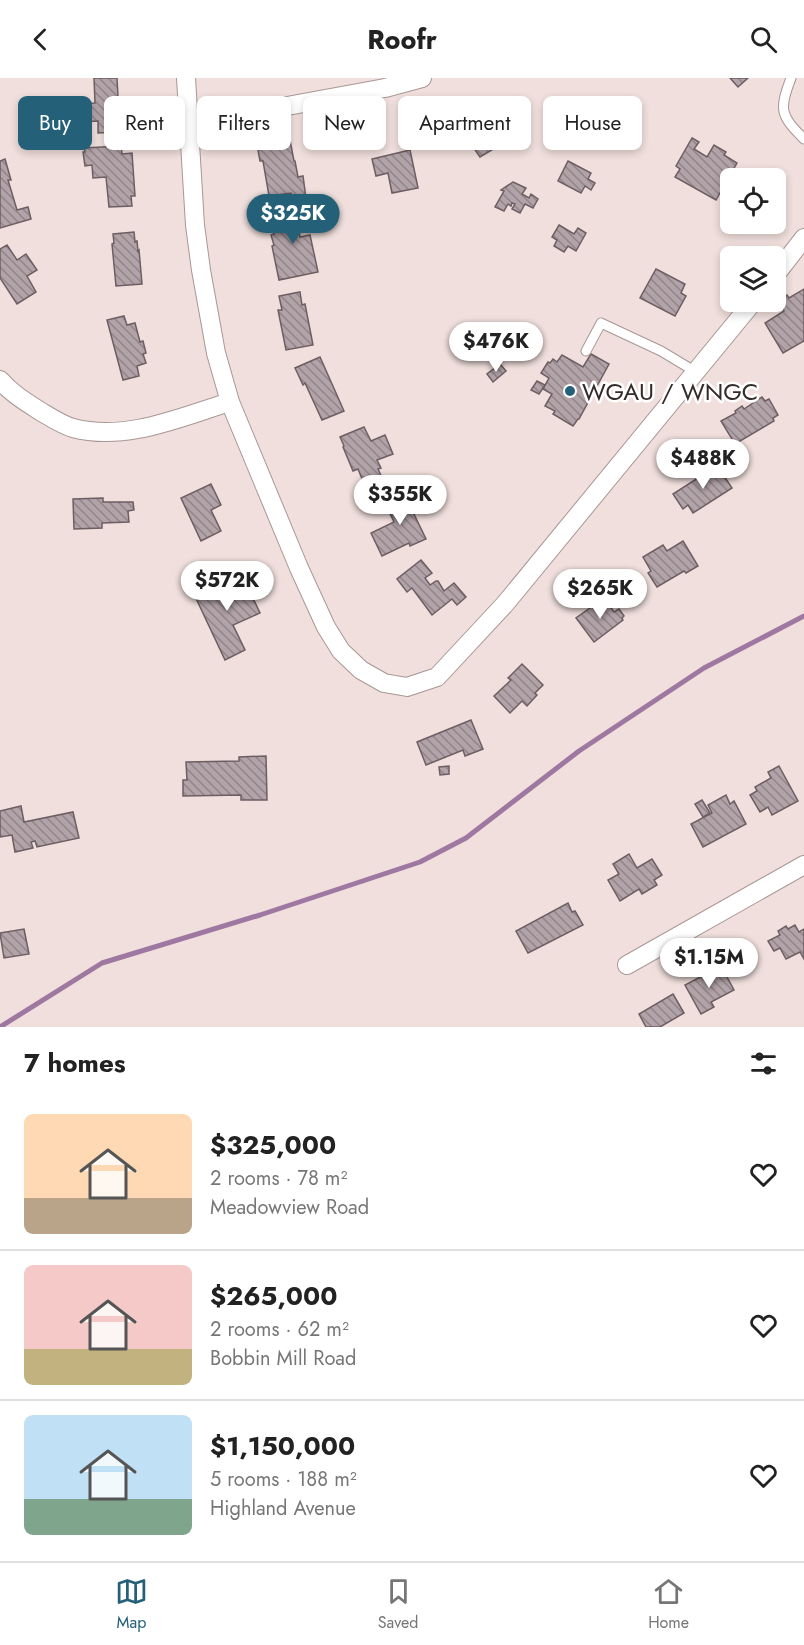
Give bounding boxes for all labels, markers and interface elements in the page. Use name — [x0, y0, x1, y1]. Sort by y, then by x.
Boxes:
text: Roofr — [367, 20, 437, 59]
icon: back — [24, 23, 57, 56]
icon: search — [747, 23, 780, 56]
chip: Buy — [18, 96, 92, 150]
chip: Rent — [104, 96, 185, 150]
chip: Filters — [197, 96, 291, 150]
chip: New — [303, 96, 386, 150]
chip: Apartment — [398, 96, 531, 150]
chip: House — [543, 96, 642, 150]
map controls — [720, 168, 786, 312]
button: locate — [720, 168, 786, 234]
pin: $325K — [251, 194, 335, 245]
text: $325K — [261, 199, 325, 228]
button: layers — [720, 246, 786, 312]
pin: $476K — [454, 322, 538, 373]
text: $476K — [463, 327, 529, 356]
place label: WGAU / WNGC — [582, 374, 758, 409]
marker: WGAU / WNGC — [563, 384, 577, 398]
pin: $488K — [661, 439, 745, 490]
text: $488K — [670, 444, 736, 473]
pin: $355K — [358, 475, 442, 526]
text: $355K — [368, 480, 432, 509]
pin: $572K — [185, 561, 269, 612]
text: $572K — [195, 566, 259, 595]
pin: $265K — [558, 569, 642, 620]
text: $265K — [567, 574, 633, 603]
pin: $1.15M — [660, 938, 758, 989]
text: $1.15M — [674, 943, 744, 972]
text: 7 homes — [24, 1044, 126, 1082]
icon: filters — [747, 1047, 780, 1080]
text: $325,000 — [210, 1126, 336, 1164]
icon: home — [72, 1138, 144, 1210]
icon: heart — [747, 1158, 780, 1191]
text: 2 rooms · 78 m² — [210, 1164, 347, 1193]
text: Meadowview Road — [210, 1193, 369, 1222]
text: $265,000 — [210, 1277, 337, 1315]
icon: home — [72, 1289, 144, 1361]
icon: heart — [747, 1309, 780, 1342]
text: 2 rooms · 62 m² — [210, 1315, 349, 1344]
text: Bobbin Mill Road — [210, 1344, 356, 1373]
text: $1,150,000 — [210, 1427, 355, 1465]
icon: home — [72, 1439, 144, 1511]
icon: heart — [747, 1459, 780, 1492]
text: 5 rooms · 188 m² — [210, 1465, 357, 1494]
text: Highland Avenue — [210, 1494, 356, 1523]
tab: Map — [115, 1575, 148, 1634]
tab: Saved — [378, 1575, 418, 1634]
tab: Home — [648, 1575, 689, 1634]

